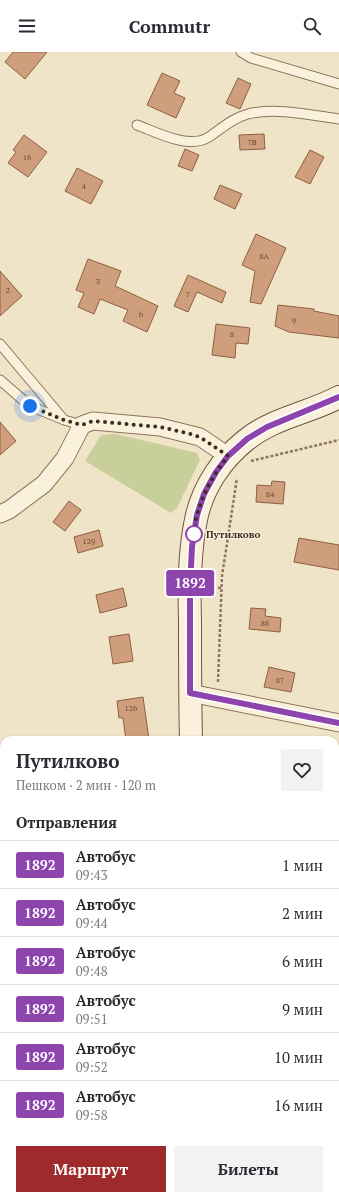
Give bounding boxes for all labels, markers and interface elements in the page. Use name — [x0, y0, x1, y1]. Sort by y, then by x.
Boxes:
text: Commutr — [129, 14, 210, 38]
icon: menu — [16, 15, 38, 37]
icon: search — [301, 15, 323, 37]
house number: 7В — [247, 137, 257, 147]
house number: 16 — [23, 152, 32, 162]
house number: 4 — [82, 181, 87, 191]
house number: 8А — [259, 251, 269, 261]
house number: 3 — [96, 276, 100, 286]
house number: 2 — [6, 285, 10, 295]
house number: 7 — [186, 289, 190, 299]
house number: 6 — [139, 309, 144, 319]
house number: 9 — [292, 315, 296, 325]
house number: 8 — [230, 329, 234, 339]
your location — [20, 396, 40, 416]
house number: 84 — [266, 489, 275, 499]
marker: Путилково — [185, 525, 203, 543]
place label: Путилково — [206, 528, 260, 541]
house number: 129 — [83, 536, 95, 546]
line badge: 1892 — [162, 570, 218, 596]
text: 1892 — [174, 573, 206, 592]
house number: 86 — [261, 618, 270, 628]
house number: 87 — [276, 675, 284, 685]
house number: 126 — [125, 703, 138, 713]
text: Путилково — [16, 748, 119, 773]
button: heart — [281, 749, 323, 791]
text: Пешком · 2 мин · 120 m — [16, 776, 156, 794]
text: Отправления — [16, 812, 117, 832]
text: Автобус — [76, 846, 136, 866]
text: 1892 — [24, 855, 56, 874]
text: 1 мин — [282, 855, 323, 875]
text: 09:43 — [76, 866, 108, 884]
text: Автобус — [76, 894, 136, 914]
text: 1892 — [24, 903, 56, 922]
text: 2 мин — [282, 903, 323, 923]
text: 09:44 — [76, 914, 108, 932]
text: Автобус — [76, 942, 136, 962]
text: 1892 — [24, 951, 56, 970]
text: 6 мин — [282, 951, 323, 971]
text: 09:48 — [76, 962, 108, 980]
text: Автобус — [76, 990, 136, 1010]
text: 1892 — [24, 999, 56, 1018]
text: 9 мин — [282, 999, 323, 1019]
text: 09:51 — [76, 1010, 108, 1028]
text: Автобус — [76, 1038, 136, 1058]
text: 1892 — [24, 1047, 56, 1066]
text: 10 мин — [274, 1047, 323, 1067]
text: 09:52 — [76, 1058, 108, 1076]
text: Автобус — [76, 1086, 136, 1106]
text: 1892 — [24, 1095, 56, 1114]
text: 16 мин — [274, 1095, 323, 1115]
text: 09:58 — [76, 1106, 108, 1124]
button: Маршрут — [16, 1146, 166, 1192]
button: Билеты — [174, 1146, 323, 1192]

